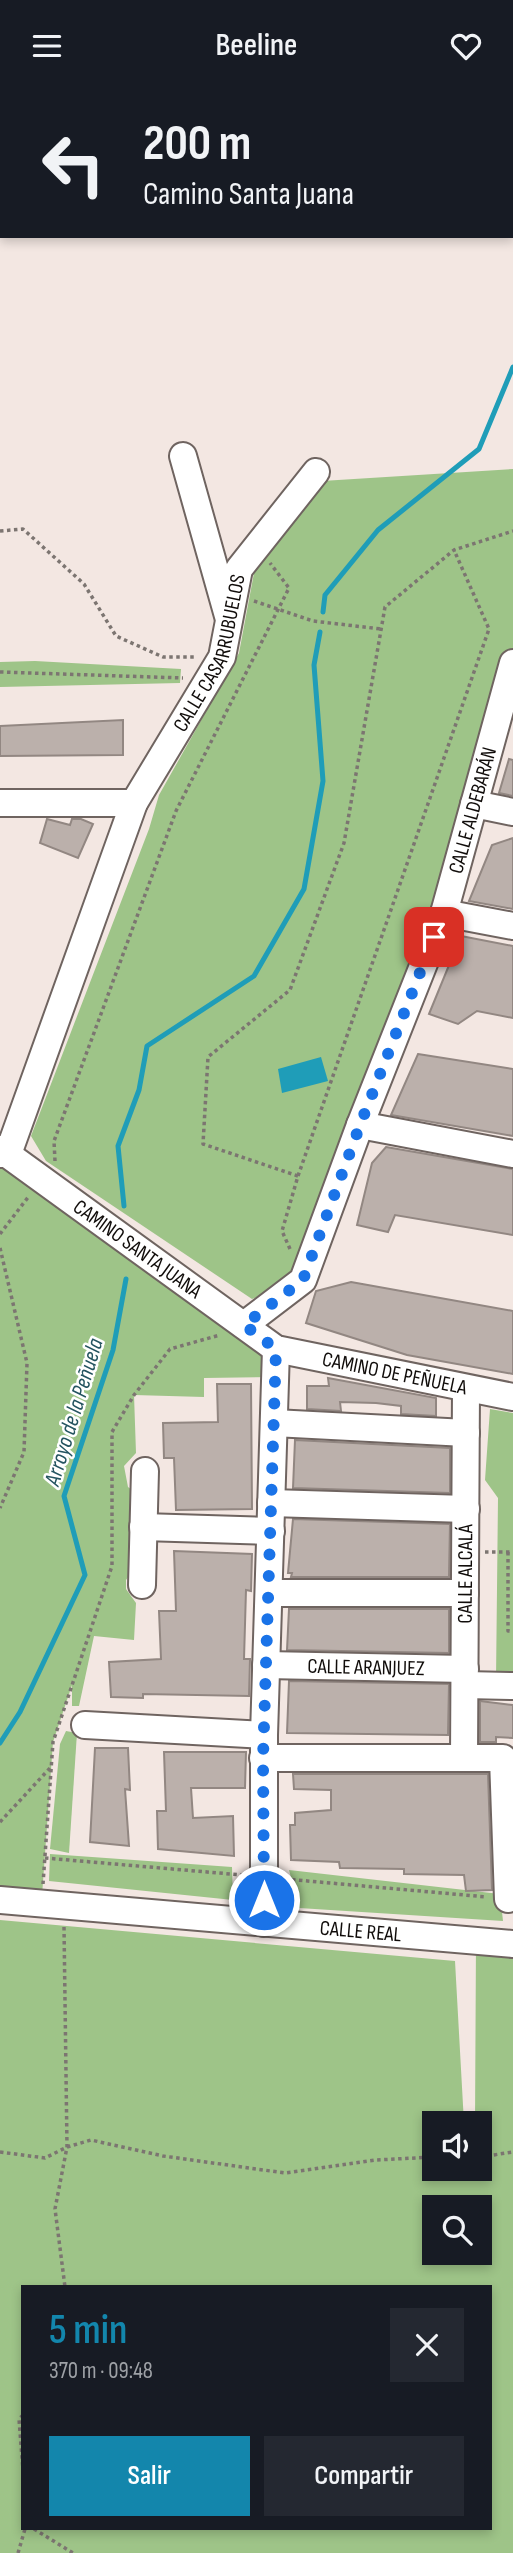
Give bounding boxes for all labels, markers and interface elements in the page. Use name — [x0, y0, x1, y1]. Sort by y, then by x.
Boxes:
text: Beeline — [216, 26, 297, 65]
icon: menu — [28, 27, 66, 65]
icon: heart — [447, 27, 485, 65]
text: 200 m — [143, 115, 251, 174]
icon: left — [28, 119, 119, 210]
text: Camino Santa Juana — [143, 175, 354, 214]
street label: CALLE CASARRUBUELOS — [168, 572, 250, 736]
street label: CALLE ALDEBARÁN — [443, 744, 502, 876]
pin — [404, 907, 464, 967]
icon: arrive — [415, 918, 453, 956]
street label: CAMINO SANTA JUANA — [69, 1194, 208, 1304]
water label: Arroyo de la Peñuela — [38, 1334, 110, 1490]
street label: CAMINO DE PEÑUELA — [320, 1346, 470, 1400]
street label: CALLE ALCALÁ — [452, 1523, 478, 1624]
street label: CALLE ARANJUEZ — [307, 1653, 425, 1681]
position arrow — [227, 1863, 301, 1937]
street label: CALLE REAL — [319, 1915, 403, 1947]
map controls — [422, 2111, 492, 2265]
button: sound — [422, 2111, 492, 2181]
button: search — [422, 2195, 492, 2265]
text: 5 min — [49, 2305, 127, 2356]
button: close — [390, 2308, 464, 2382]
text: 370 m · 09:48 — [49, 2357, 153, 2385]
button: Salir — [49, 2436, 250, 2516]
button: Compartir — [264, 2436, 464, 2516]

